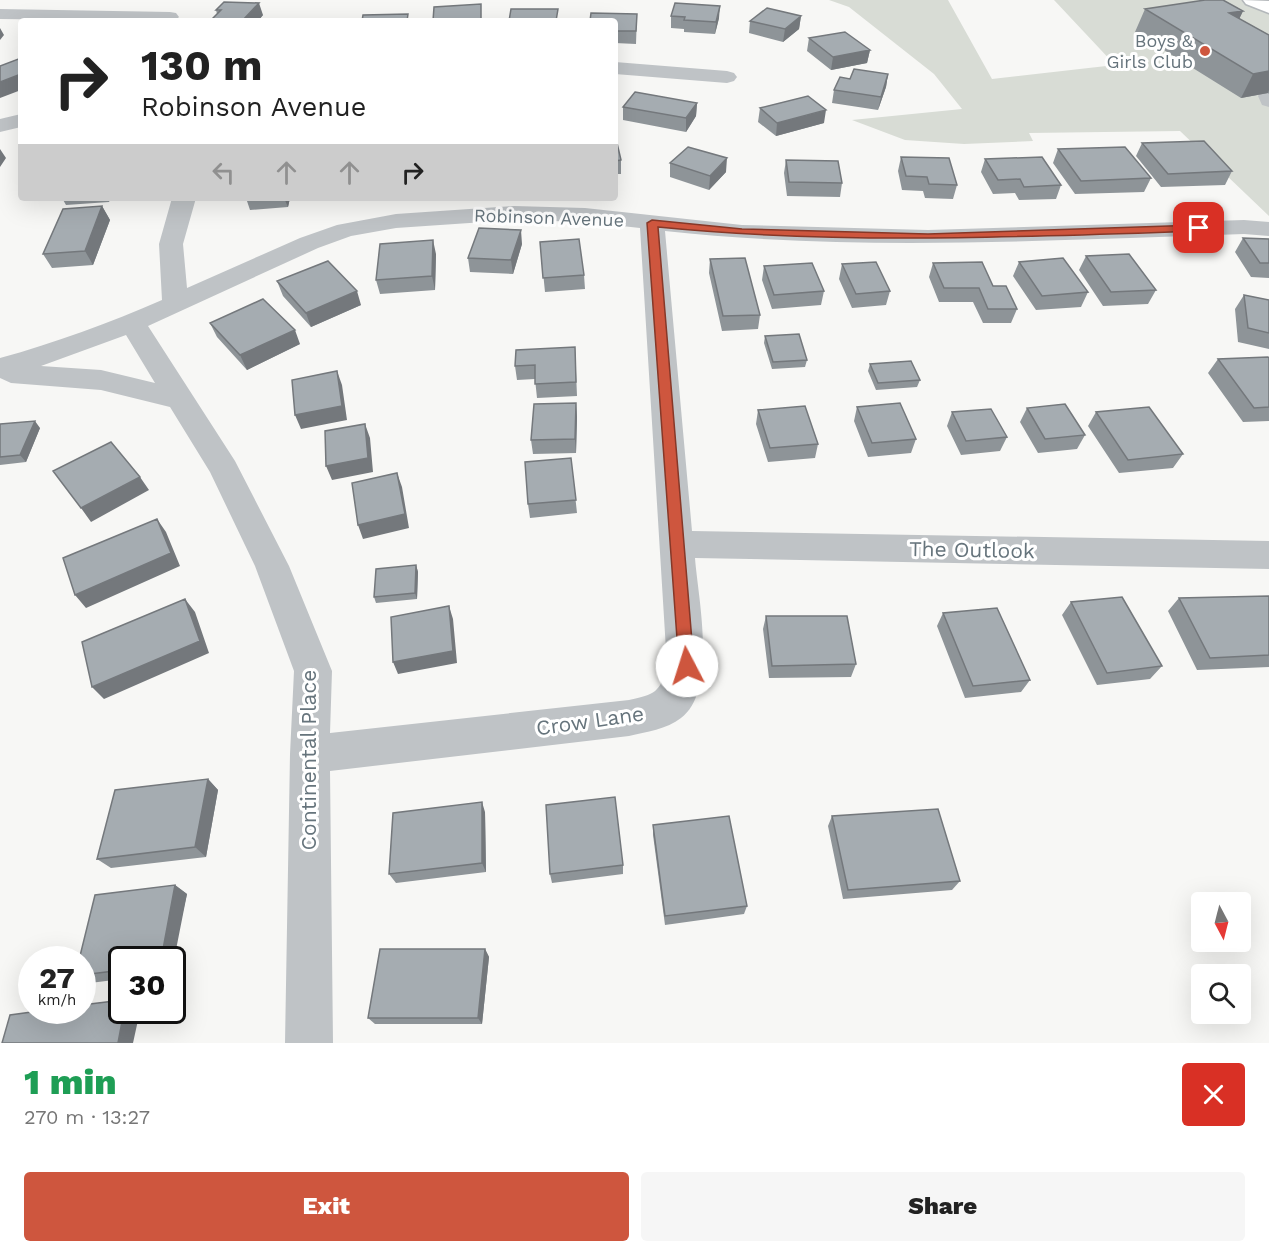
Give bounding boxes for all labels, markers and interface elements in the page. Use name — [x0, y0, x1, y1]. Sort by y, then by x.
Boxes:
place label: Boys & Girls Club — [1106, 30, 1194, 72]
text: 130 m — [141, 41, 263, 90]
icon: right — [42, 42, 120, 120]
marker: Boys & Girls Club — [1198, 44, 1212, 58]
text: Robinson Avenue — [141, 91, 366, 123]
icon: left — [207, 156, 240, 189]
icon: ahead — [270, 156, 303, 189]
icon: ahead — [333, 156, 366, 189]
icon: right — [396, 156, 429, 189]
pin — [1173, 202, 1224, 253]
street label: Robinson Avenue — [474, 204, 624, 231]
icon: arrive — [1182, 211, 1215, 244]
street label: The Outlook — [909, 536, 1035, 563]
position arrow — [655, 634, 719, 698]
street label: Continental Place — [296, 670, 321, 850]
street label: Crow Lane — [534, 701, 646, 740]
north arrow — [1191, 892, 1251, 952]
map controls — [1191, 892, 1251, 1024]
speed limit sign: 30 — [108, 946, 186, 1024]
text: 27 — [39, 960, 75, 995]
button: search — [1191, 964, 1251, 1024]
text: km/h — [38, 991, 76, 1009]
text: 1 min — [24, 1061, 117, 1103]
button: close — [1182, 1063, 1245, 1126]
text: 270 m · 13:27 — [24, 1105, 150, 1129]
button: Exit — [24, 1172, 629, 1241]
button: Share — [641, 1172, 1245, 1241]

